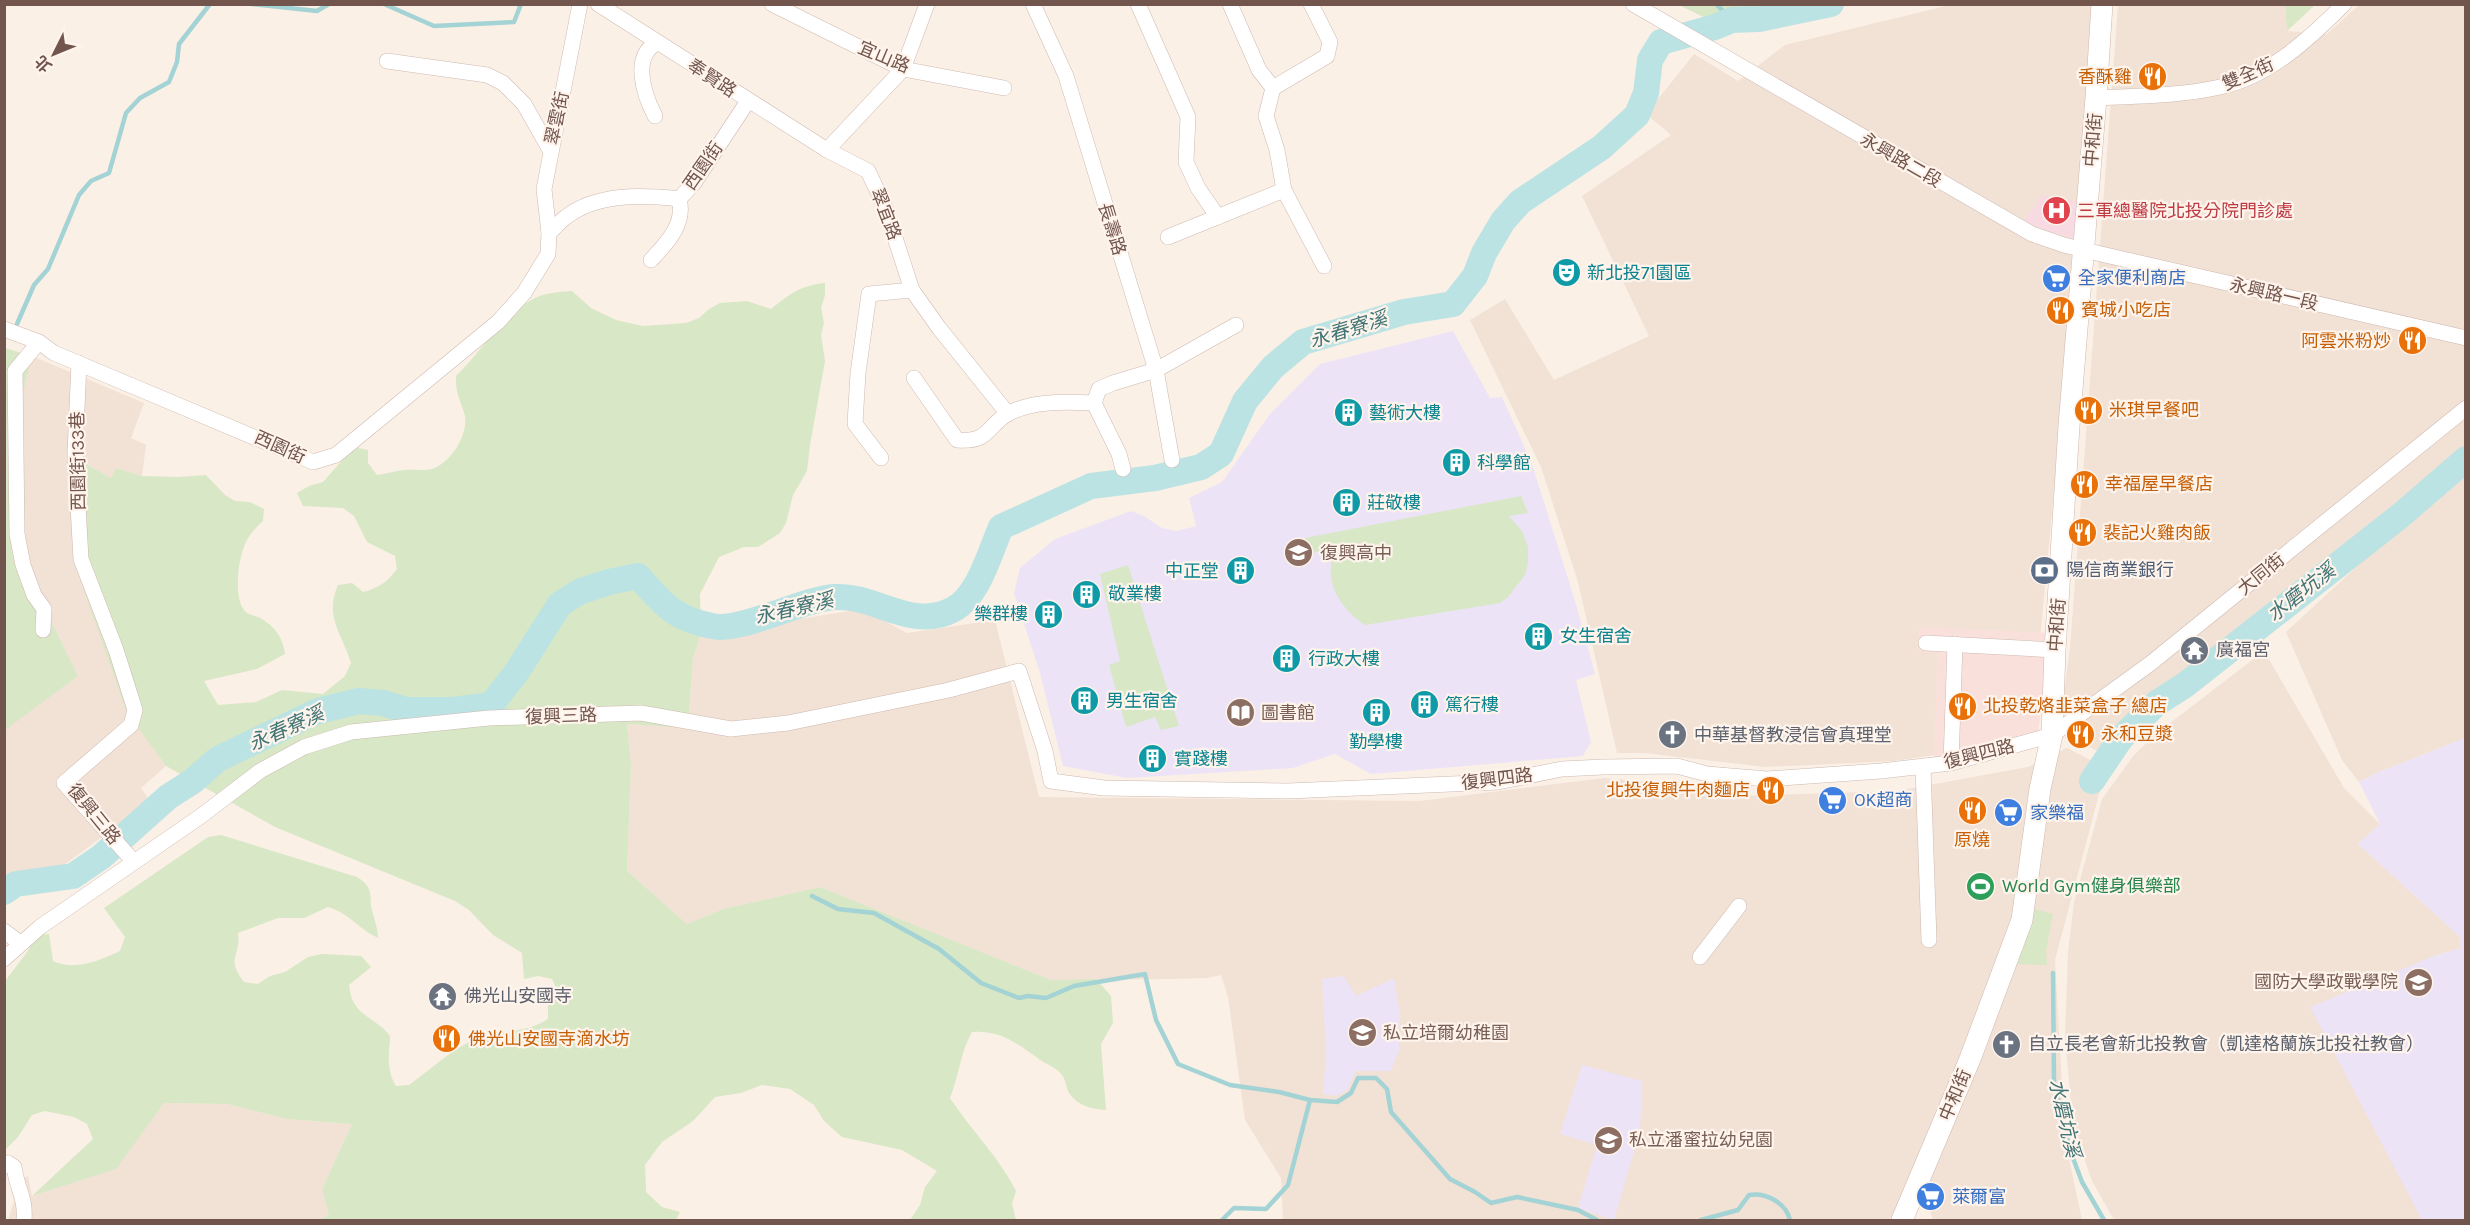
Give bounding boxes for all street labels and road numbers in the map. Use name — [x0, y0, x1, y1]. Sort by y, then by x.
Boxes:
street label: 宜山路 — [855, 36, 913, 78]
street label: 雙全街 — [2219, 53, 2277, 95]
street label: 奉賢路 — [683, 54, 741, 102]
street label: 翠雲街 — [541, 89, 573, 147]
street label: 中和街 — [2080, 112, 2106, 168]
street label: 永興路二段 — [1857, 128, 1945, 192]
street label: 西園街 — [679, 138, 727, 194]
street label: 翠宜路 — [866, 185, 906, 243]
street label: 長壽路 — [1094, 200, 1130, 258]
street label: 永興路一段 — [2228, 273, 2320, 315]
street label: 西園街133巷 — [66, 411, 90, 511]
street label: 西園街 — [251, 426, 309, 468]
street label: 大同街 — [2233, 548, 2289, 600]
street label: 中和街 — [2044, 597, 2070, 653]
street label: 復興三路 — [525, 704, 597, 728]
street label: 復興四路 — [1941, 735, 2017, 773]
street label: 復興四路 — [1460, 764, 1534, 794]
street label: 復興三路 — [63, 779, 125, 849]
street label: 中和街 — [1934, 1066, 1976, 1124]

